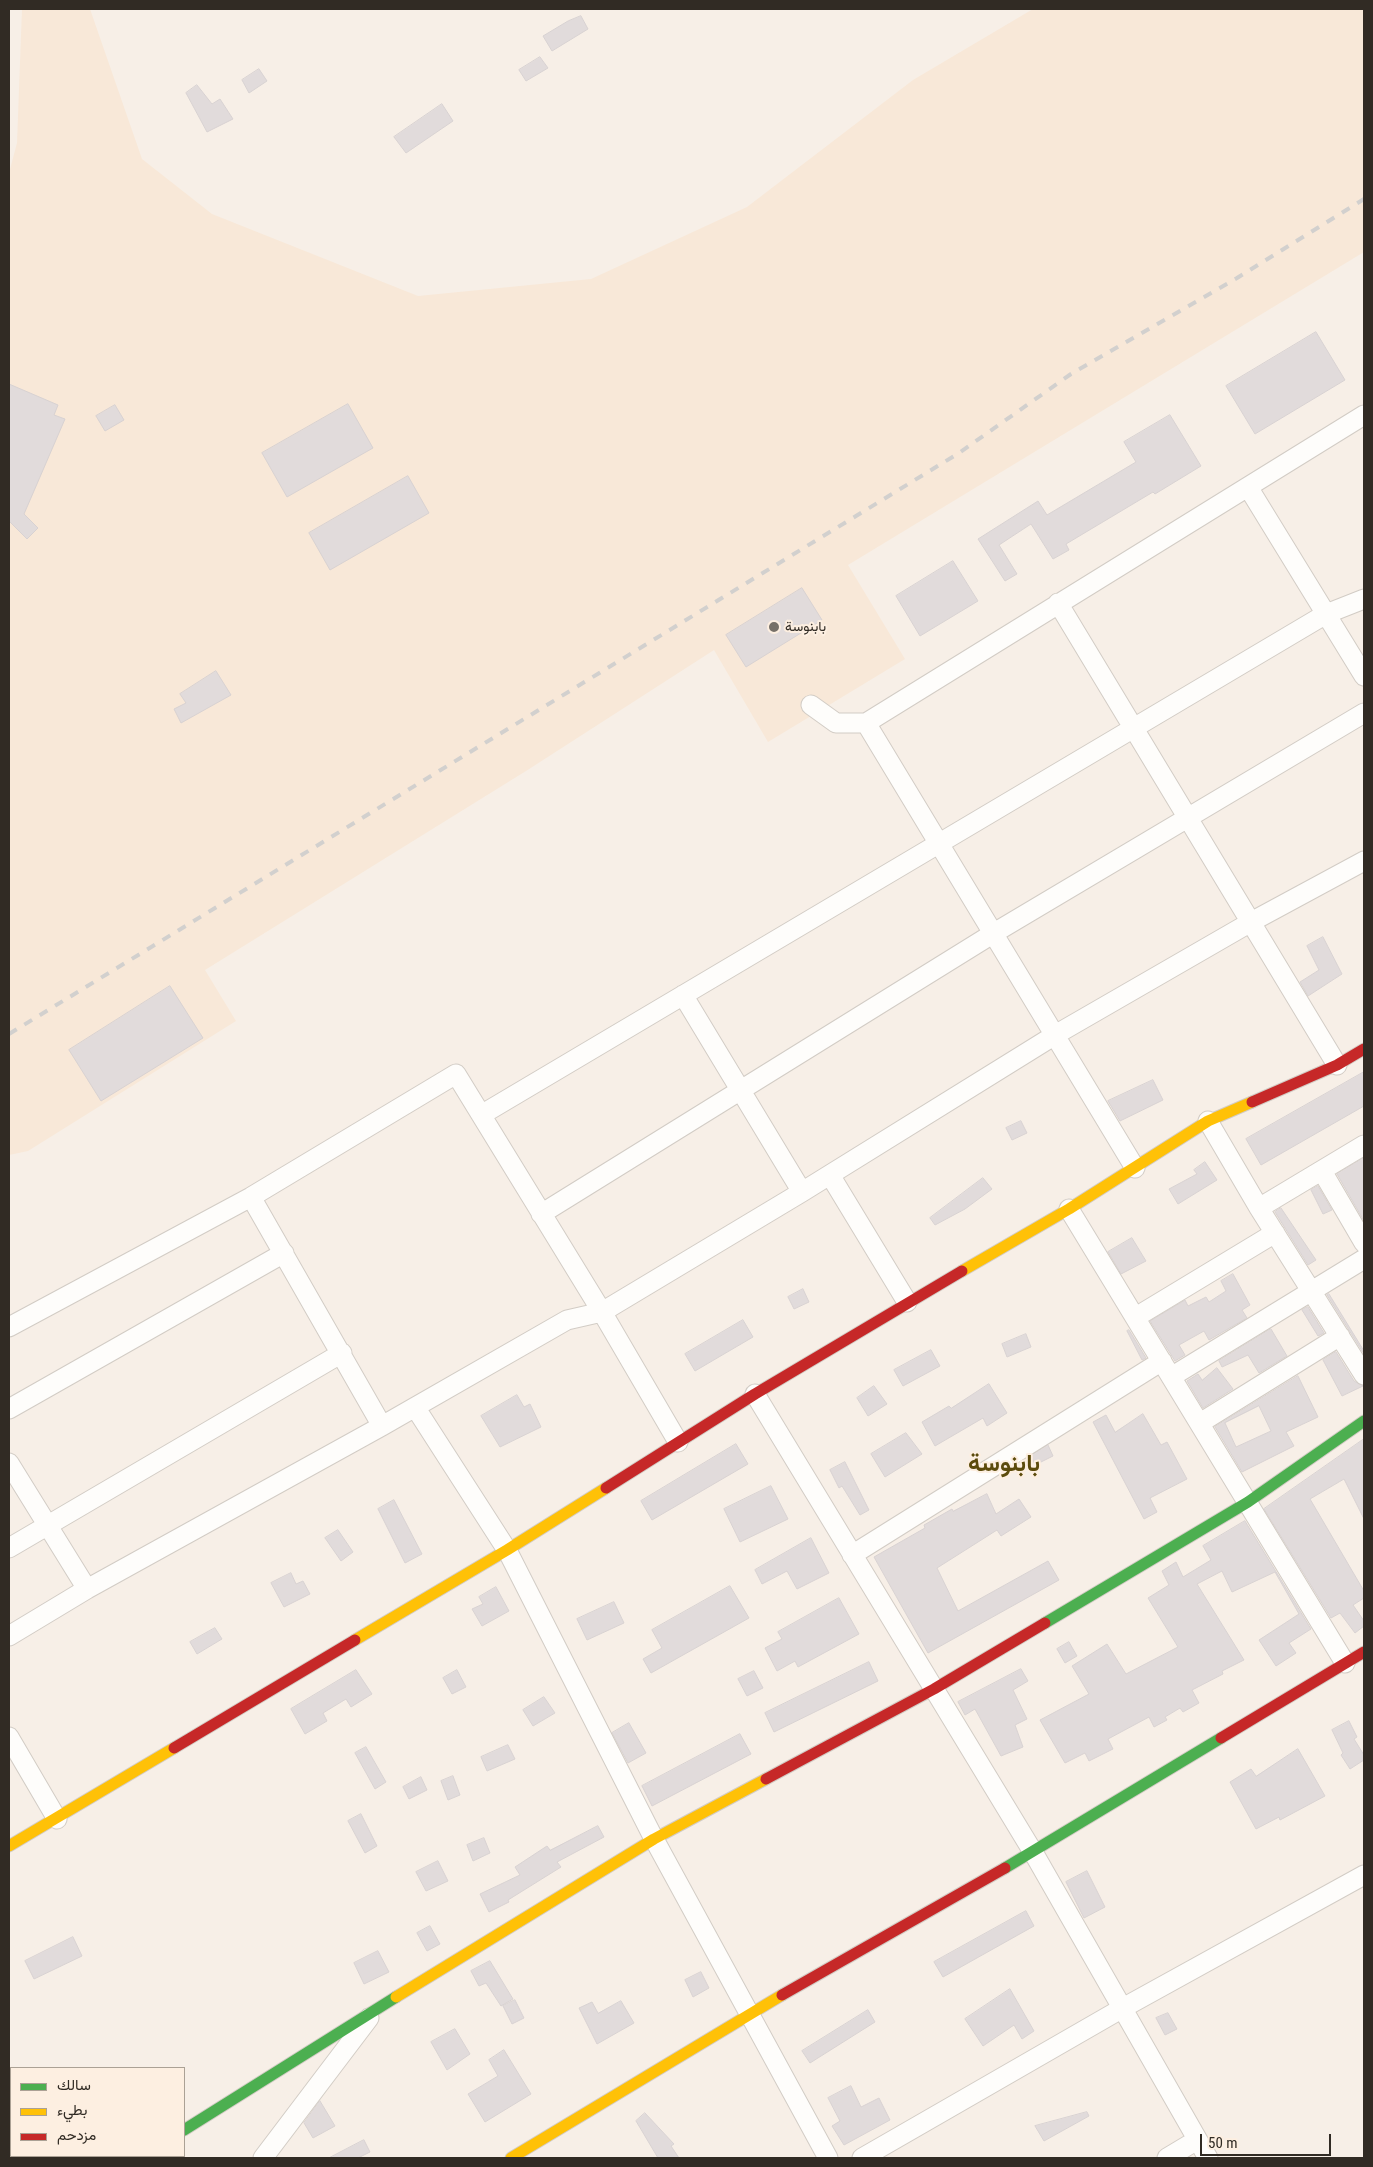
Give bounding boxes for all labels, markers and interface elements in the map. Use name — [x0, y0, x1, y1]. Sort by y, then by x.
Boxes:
place label: بابنوسة — [785, 619, 826, 635]
marker: بابنوسة — [767, 620, 781, 634]
district label: بابنوسة — [968, 1451, 1040, 1479]
legend — [10, 2067, 185, 2157]
text: سالك — [57, 2076, 91, 2094]
text: بطيء — [57, 2101, 87, 2119]
scale bar — [1203, 2124, 1334, 2156]
text: مزدحم — [57, 2126, 96, 2144]
text: 50 m — [1208, 2134, 1238, 2152]

